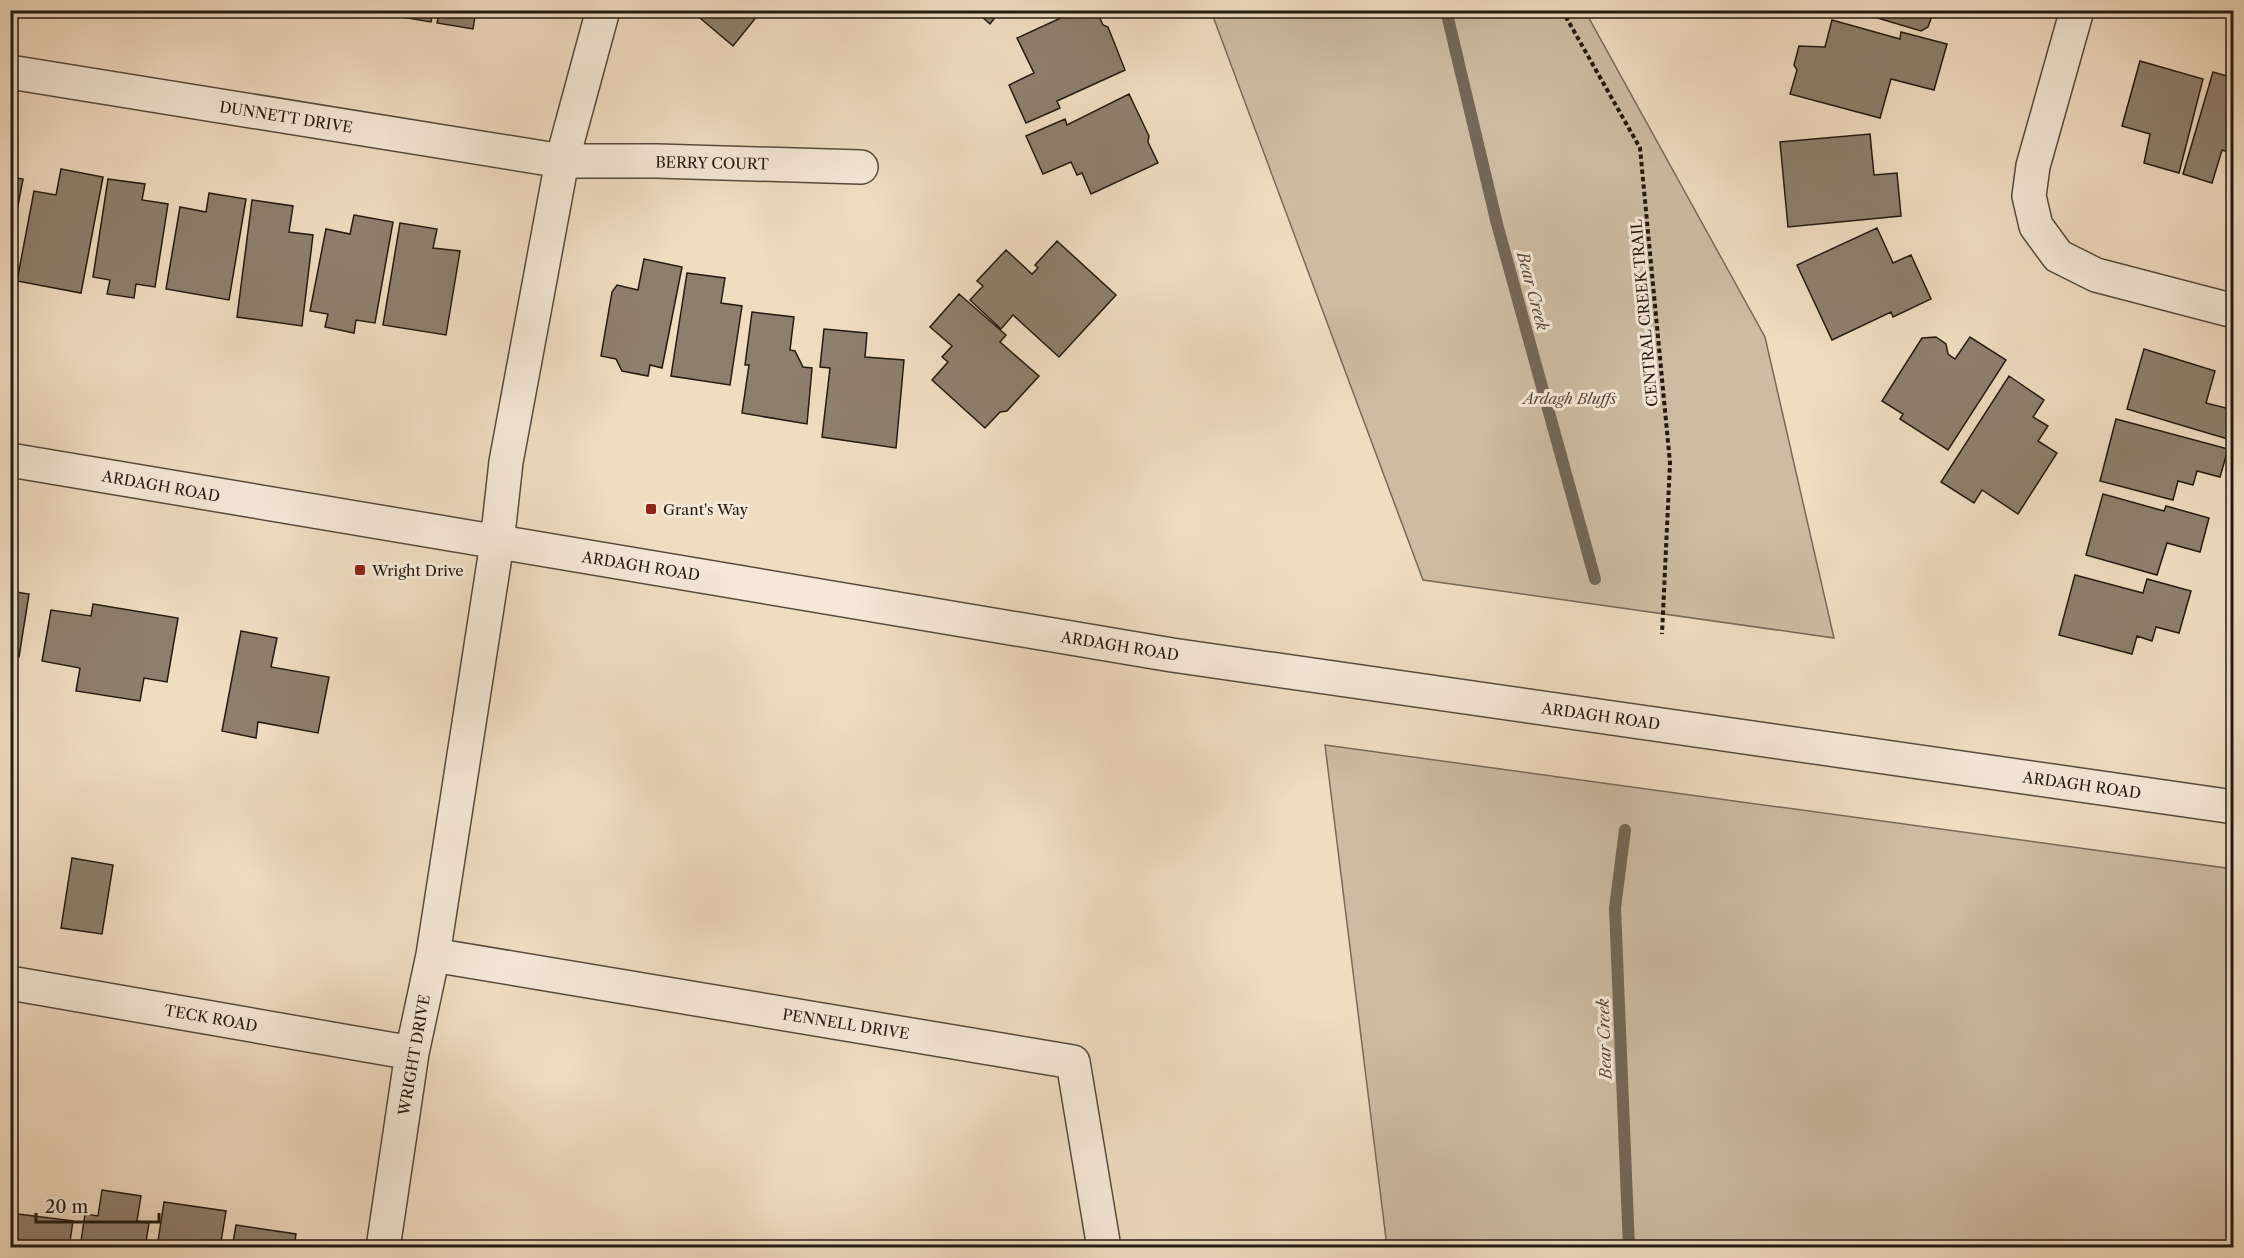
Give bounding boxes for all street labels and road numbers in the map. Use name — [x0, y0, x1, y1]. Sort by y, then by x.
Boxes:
street label: DUNNETT DRIVE — [218, 97, 354, 137]
street label: BERRY COURT — [655, 153, 770, 174]
street label: CENTRAL CREEK TRAIL — [1626, 218, 1662, 407]
street label: ARDAGH ROAD — [100, 466, 221, 506]
street label: ARDAGH ROAD — [580, 547, 701, 585]
street label: ARDAGH ROAD — [1059, 627, 1180, 665]
street label: ARDAGH ROAD — [1540, 698, 1661, 734]
street label: ARDAGH ROAD — [2021, 767, 2142, 803]
street label: WRIGHT DRIVE — [394, 993, 434, 1118]
street label: TECK ROAD — [163, 1000, 259, 1036]
street label: PENNELL DRIVE — [781, 1005, 911, 1043]

